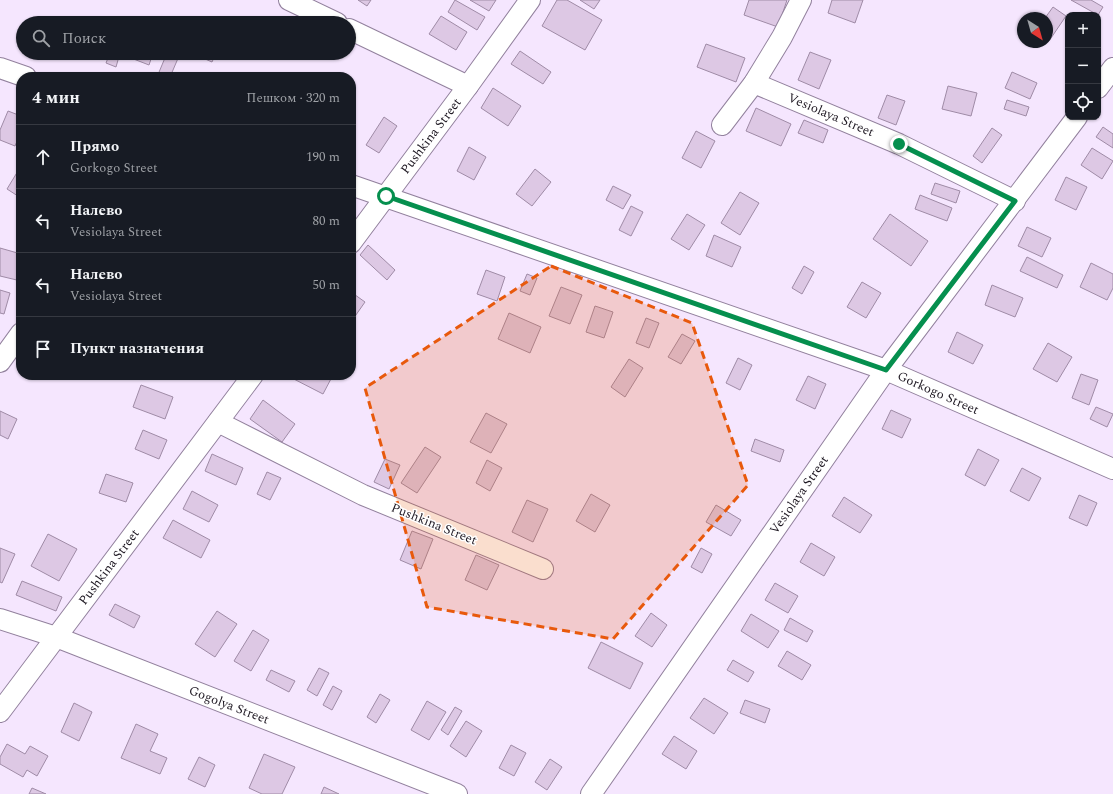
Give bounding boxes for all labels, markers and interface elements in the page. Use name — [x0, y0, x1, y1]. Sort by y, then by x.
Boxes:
north arrow — [1017, 12, 1053, 48]
map controls — [1065, 12, 1101, 120]
button: + — [1065, 12, 1101, 48]
search box — [16, 16, 356, 60]
icon: search — [30, 27, 52, 49]
text: Поиск — [62, 27, 106, 50]
button: − — [1065, 48, 1101, 84]
button: locate — [1065, 84, 1101, 120]
text: 4 мин — [32, 85, 80, 111]
text: Пешком · 320 m — [246, 88, 340, 108]
street label: Vesiolaya Street — [785, 88, 878, 142]
street label: Pushkina Street — [396, 93, 467, 178]
text: Прямо — [70, 135, 119, 158]
route end — [890, 135, 908, 153]
icon: ahead — [32, 146, 54, 168]
text: 190 m — [306, 147, 340, 167]
text: Gorkogo Street — [70, 158, 158, 178]
route start — [377, 187, 395, 205]
text: Налево — [70, 199, 123, 222]
icon: left — [32, 210, 54, 232]
text: 80 m — [313, 211, 340, 231]
text: Vesiolaya Street — [70, 222, 162, 242]
text: Налево — [70, 263, 123, 286]
icon: left — [32, 274, 54, 296]
text: 50 m — [313, 275, 340, 295]
text: Vesiolaya Street — [70, 286, 162, 306]
text: Пункт назначения — [70, 337, 204, 360]
icon: arrive — [32, 338, 54, 360]
street label: Gorkogo Street — [894, 366, 982, 420]
street label: Vesiolaya Street — [764, 451, 834, 538]
street label: Pushkina Street — [388, 498, 480, 550]
street label: Pushkina Street — [74, 524, 145, 609]
street label: Gogolya Street — [186, 680, 273, 730]

